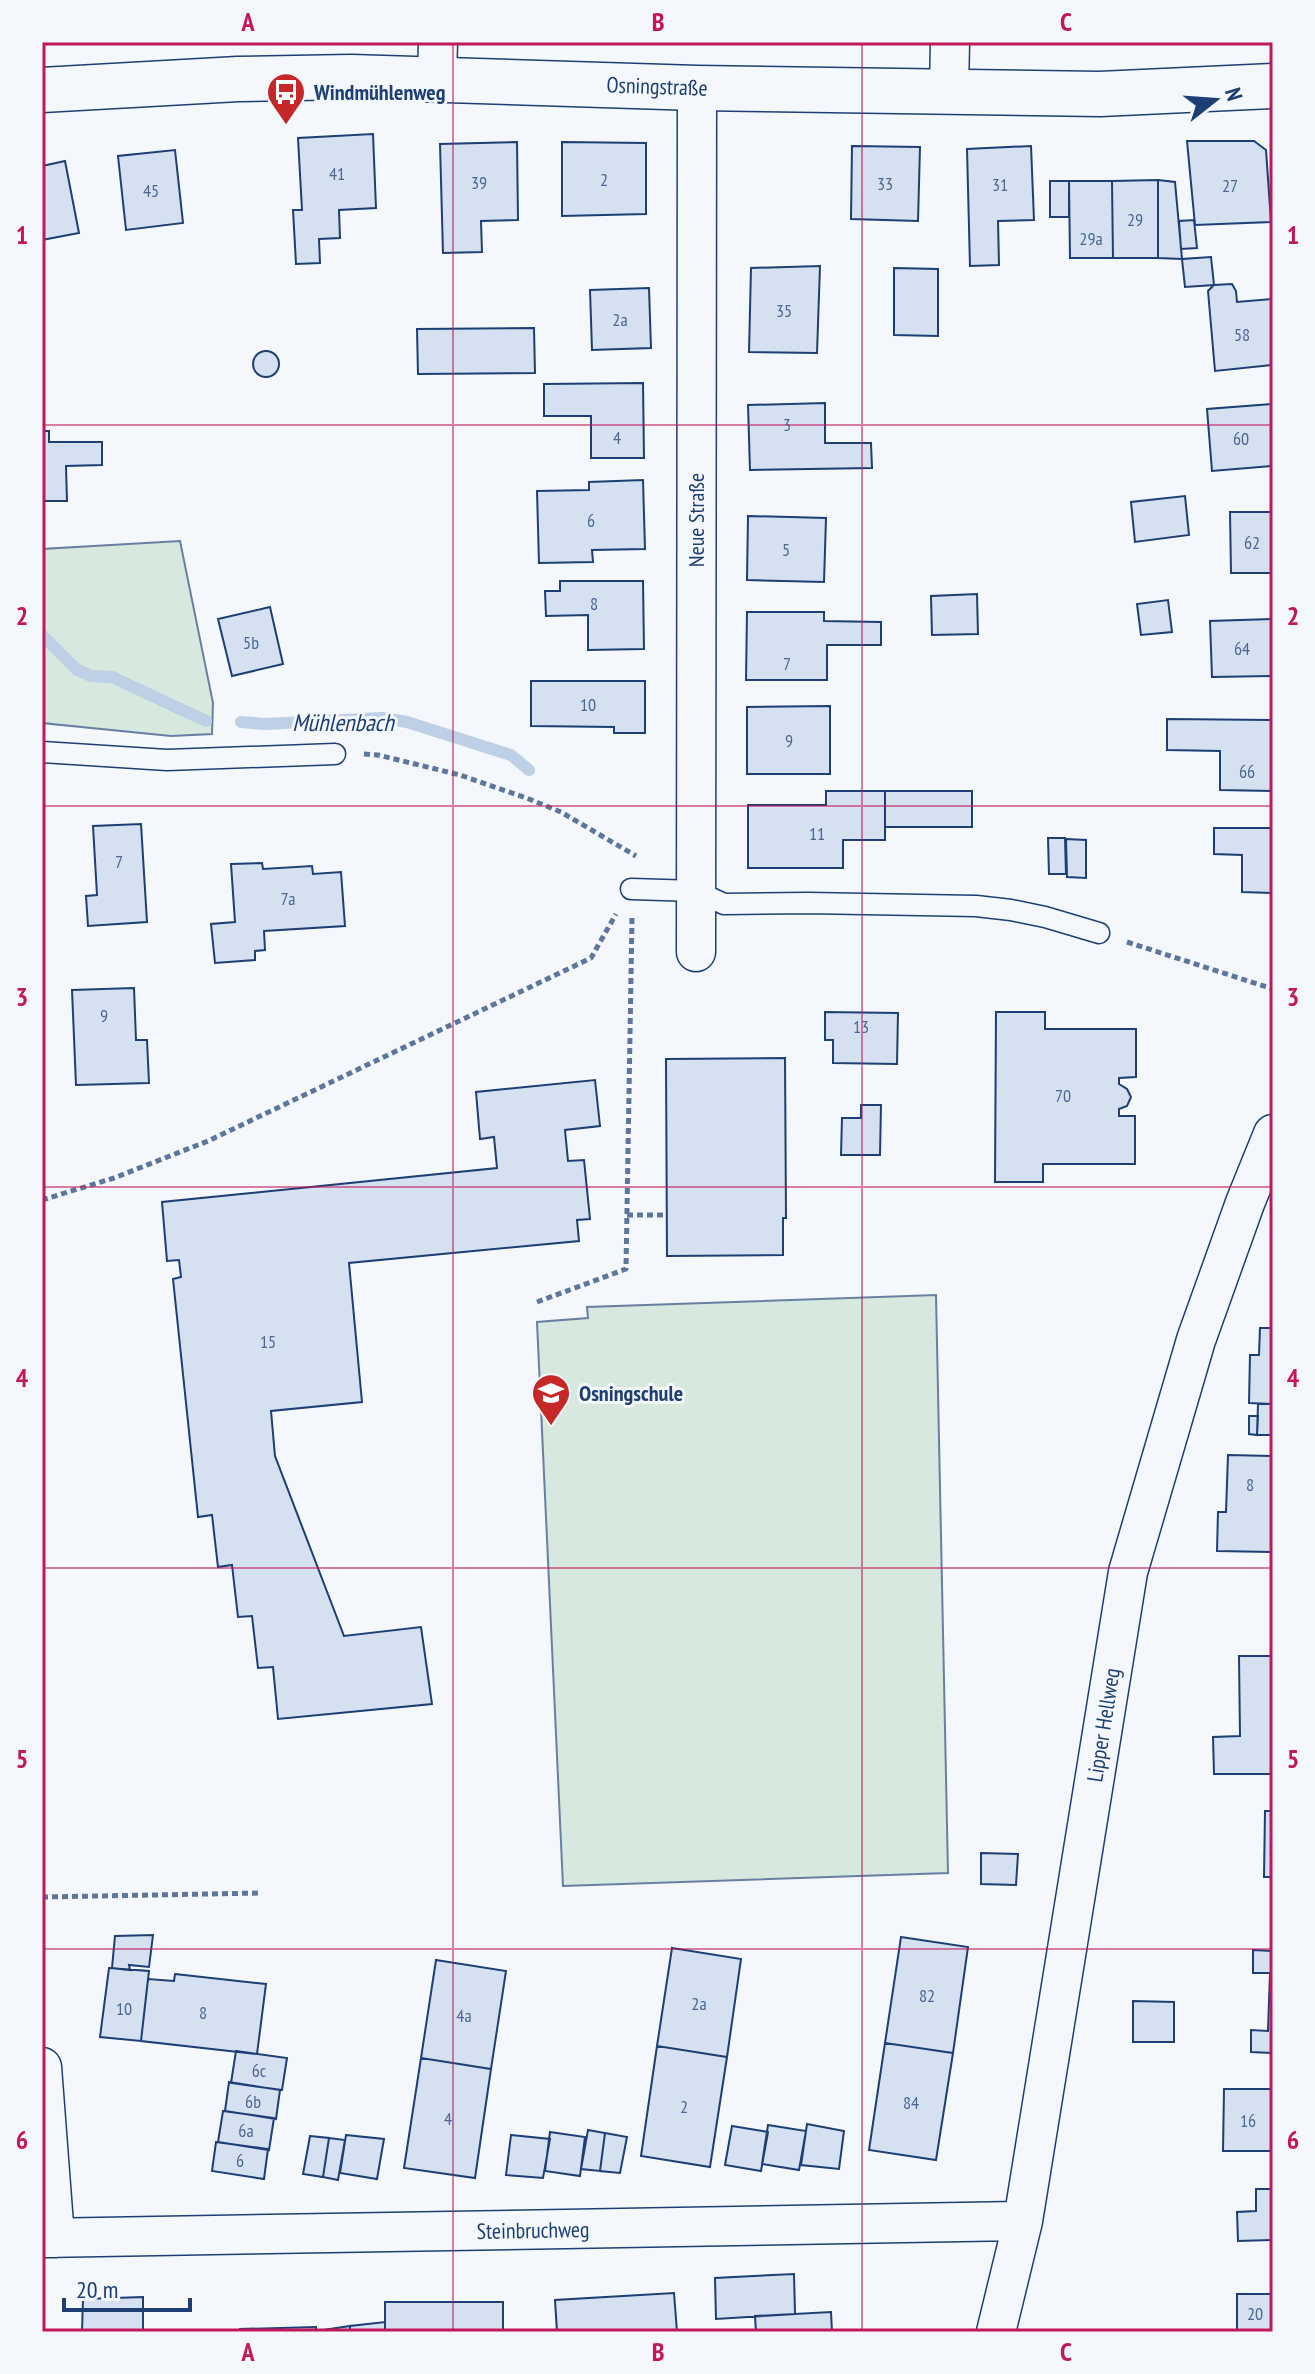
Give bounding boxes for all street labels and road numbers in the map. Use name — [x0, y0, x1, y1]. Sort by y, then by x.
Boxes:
street label: Osningstraße — [606, 70, 708, 102]
street label: Neue Straße — [682, 473, 710, 567]
street label: Lipper Hellweg — [1080, 1666, 1126, 1784]
street label: Steinbruchweg — [476, 2215, 590, 2245]

